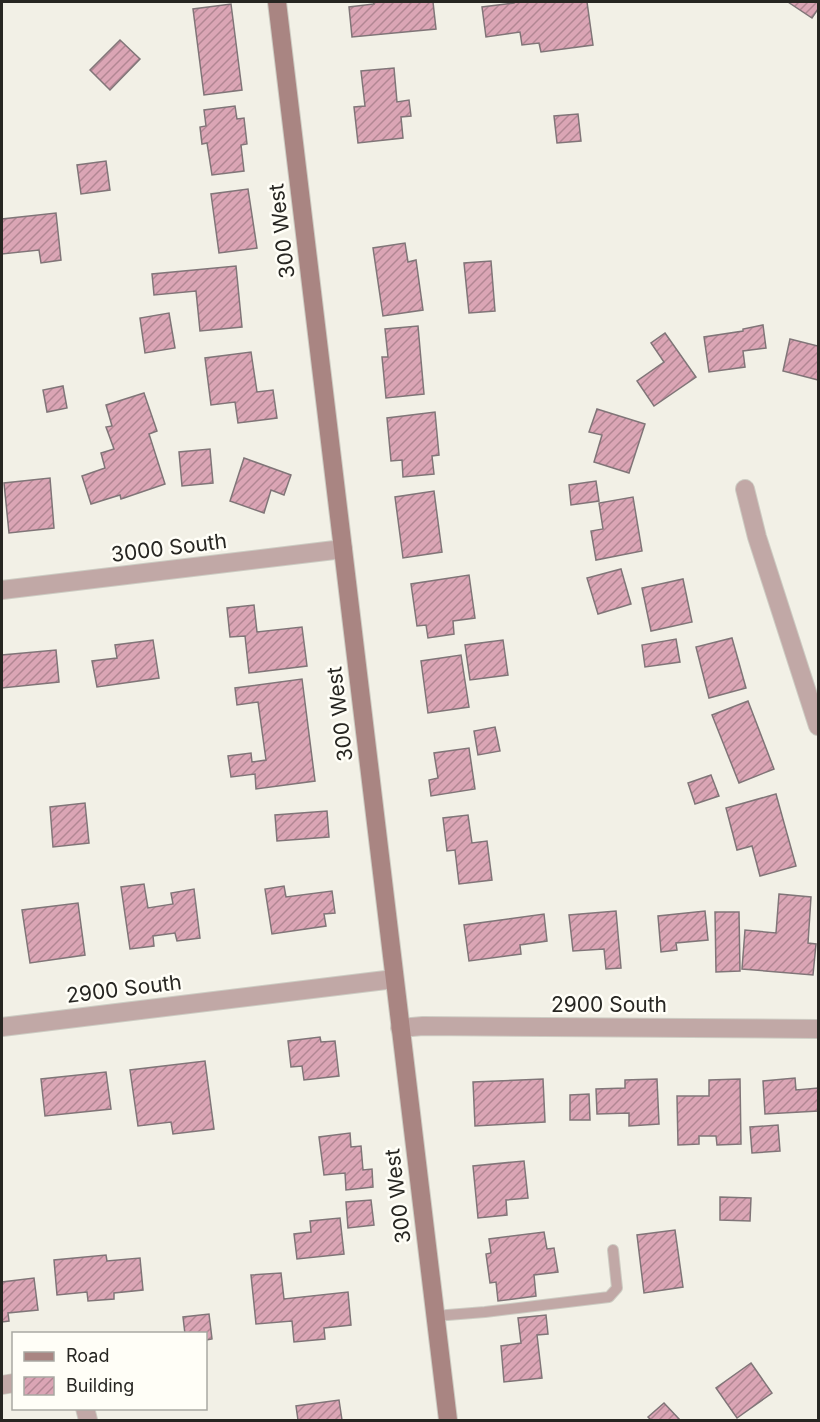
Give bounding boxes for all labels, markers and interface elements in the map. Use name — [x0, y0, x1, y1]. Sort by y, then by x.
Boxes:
street label: 300 West — [263, 182, 300, 280]
street label: 3000 South — [110, 528, 228, 567]
street label: 300 West — [321, 665, 358, 763]
street label: 2900 South — [65, 969, 183, 1008]
street label: 2900 South — [551, 992, 667, 1017]
street label: 300 West — [379, 1147, 416, 1245]
legend — [12, 1332, 207, 1410]
text: Road — [66, 1345, 109, 1366]
text: Building — [66, 1375, 134, 1396]

